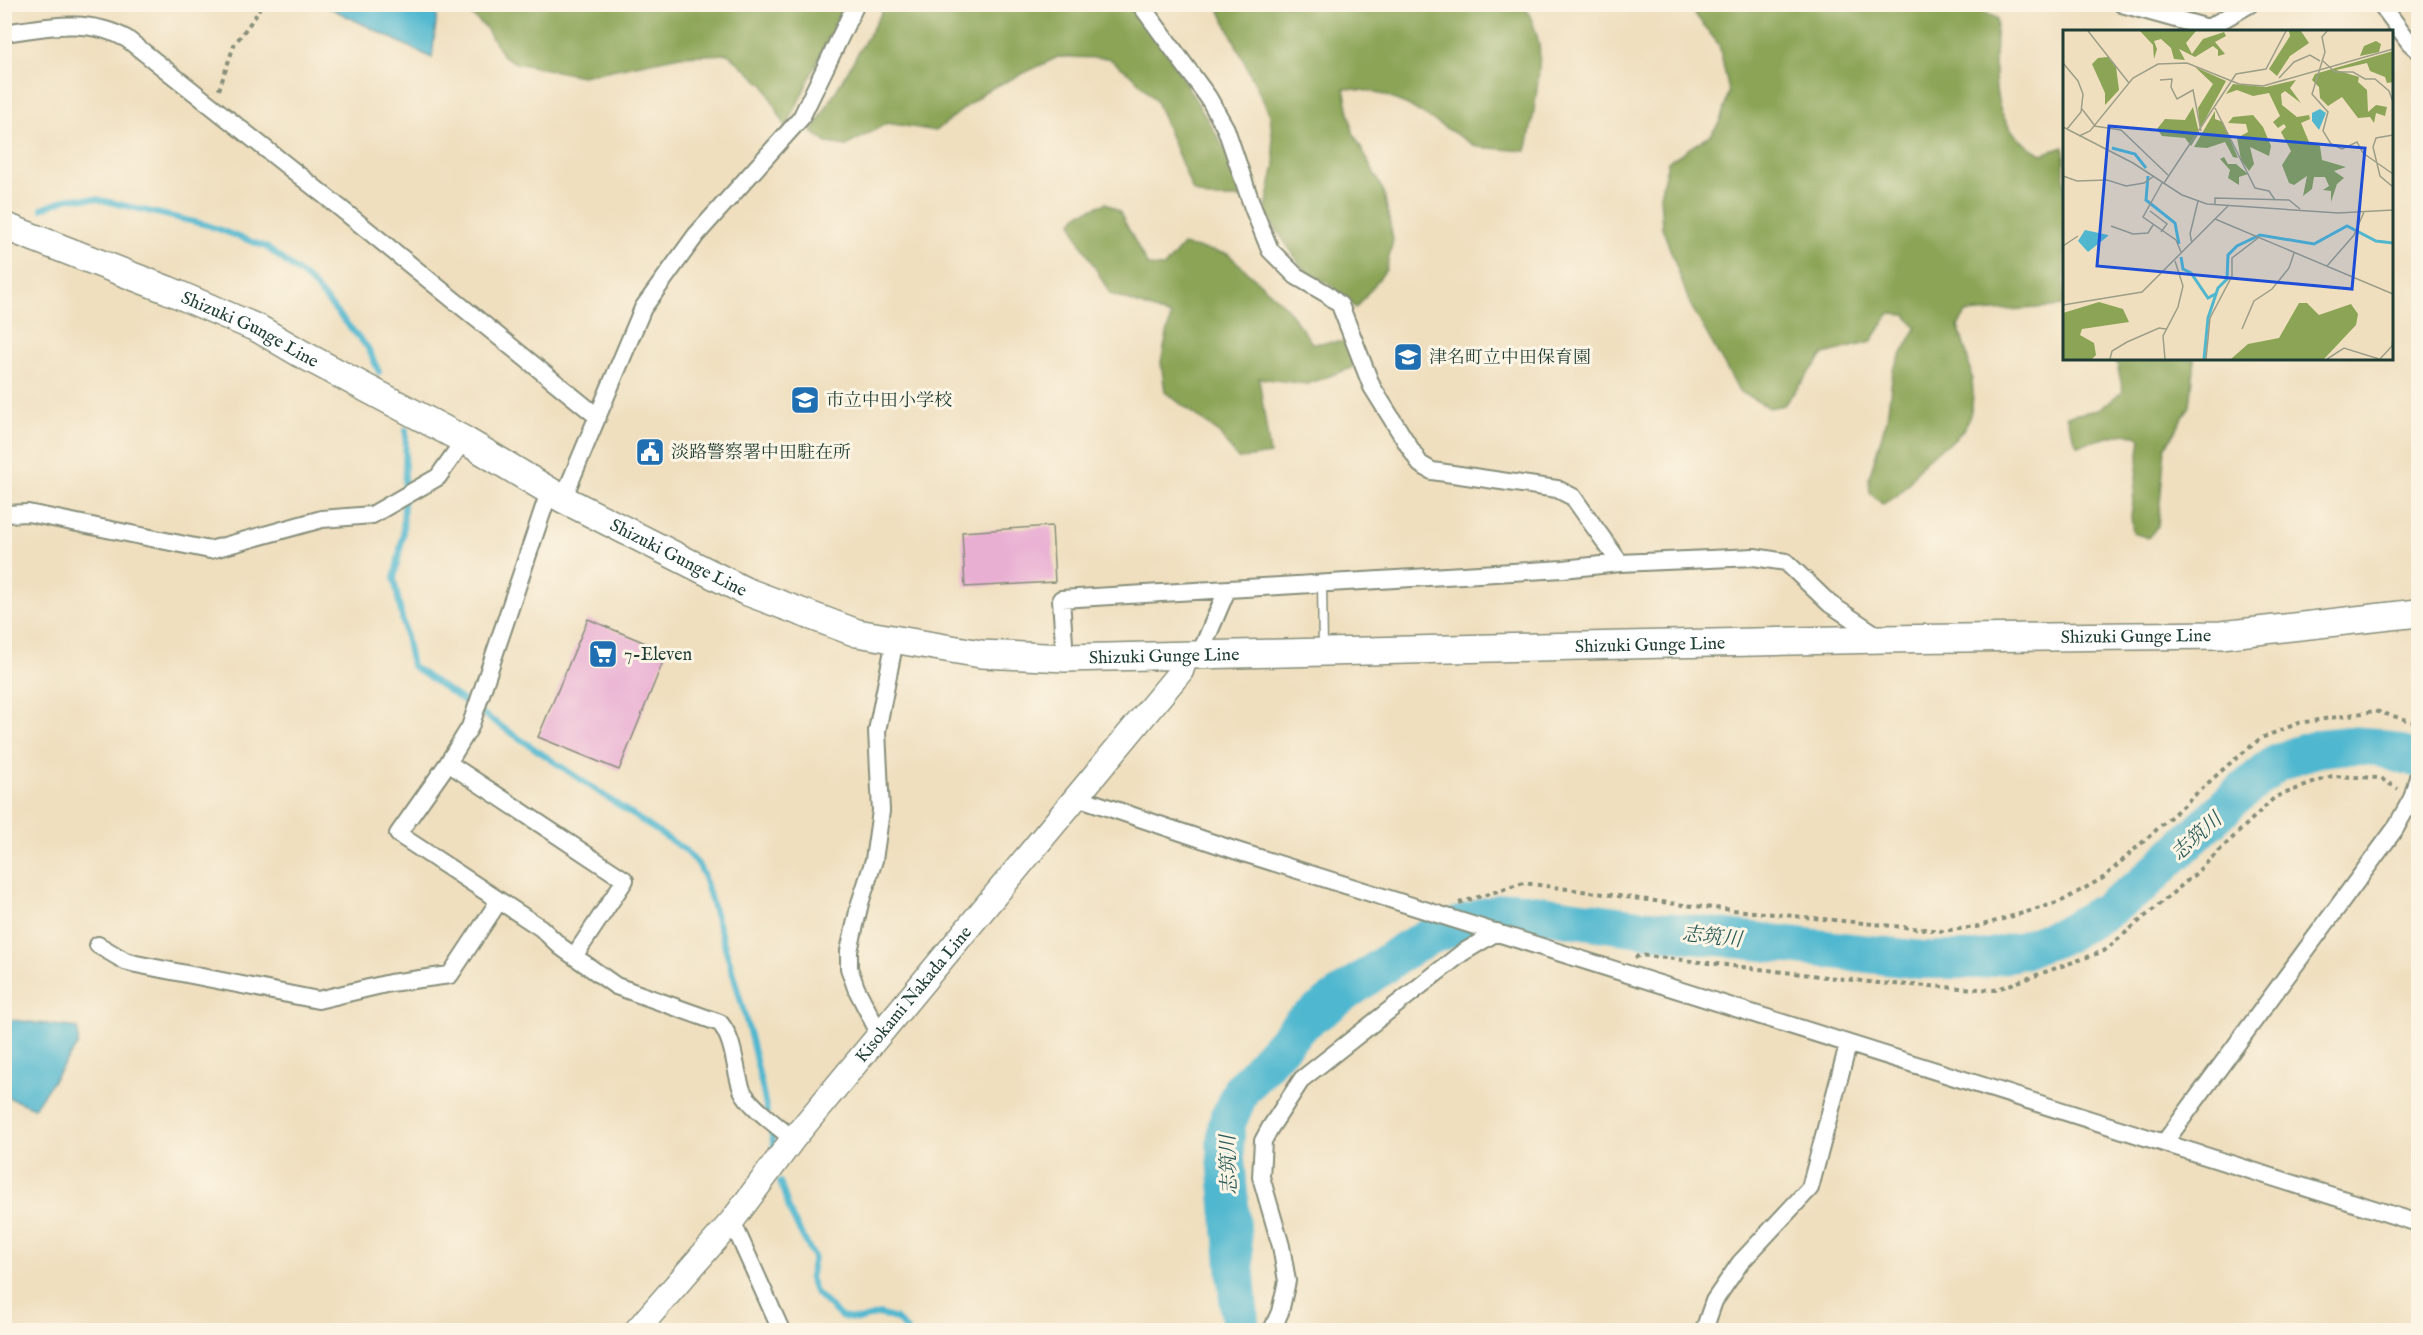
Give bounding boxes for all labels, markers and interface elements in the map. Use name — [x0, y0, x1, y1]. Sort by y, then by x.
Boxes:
inset map — [2063, 30, 2393, 360]
street label: Shizuki Gunge Line — [177, 287, 322, 374]
school or university icon: 津名町立中田保育園 — [1392, 341, 1424, 373]
place label: 津名町立中田保育園 — [1429, 347, 1591, 370]
school or university icon: 市立中田小学校 — [789, 384, 821, 416]
place label: 市立中田小学校 — [826, 390, 952, 413]
public building icon: 淡路警察署中田駐在所 — [634, 436, 666, 468]
place label: 淡路警察署中田駐在所 — [671, 442, 851, 465]
street label: Shizuki Gunge Line — [606, 515, 750, 603]
street label: Shizuki Gunge Line — [2061, 625, 2211, 650]
street label: Shizuki Gunge Line — [1575, 633, 1725, 659]
supermarket icon: 7-Eleven — [587, 638, 619, 670]
place label: 7-Eleven — [624, 644, 693, 667]
street label: Shizuki Gunge Line — [1089, 644, 1240, 670]
water label: 志筑川 — [2166, 806, 2229, 866]
street label: Kisokami Nakada Line — [851, 922, 978, 1068]
water label: 志筑川 — [1681, 922, 1745, 953]
water label: 志筑川 — [1216, 1133, 1243, 1195]

